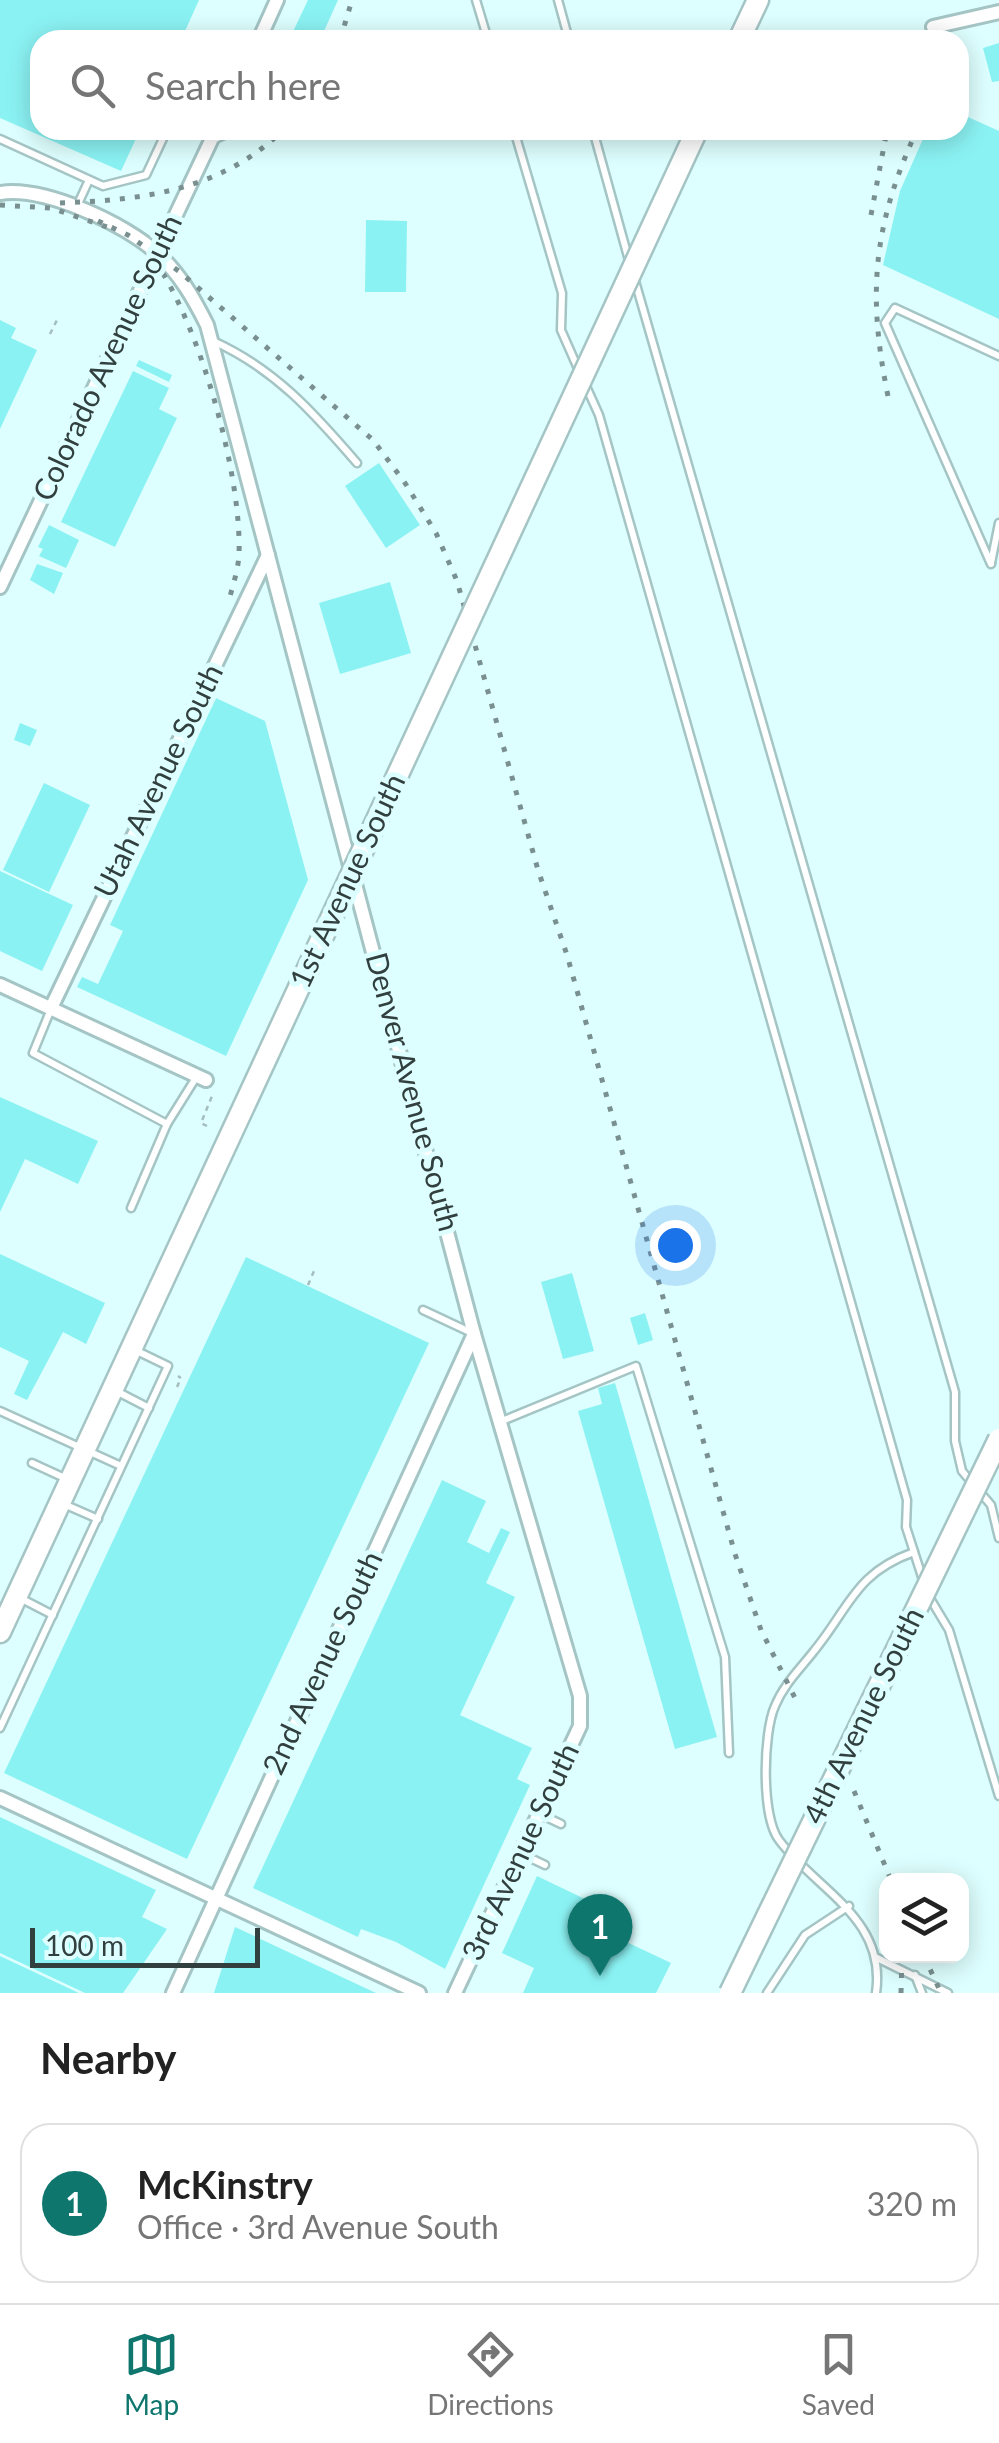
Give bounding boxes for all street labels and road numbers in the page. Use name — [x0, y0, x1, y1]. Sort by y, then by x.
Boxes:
street label: Colorado Avenue South — [24, 208, 188, 506]
street label: Utah Avenue South — [85, 658, 229, 903]
street label: 1st Avenue South — [281, 767, 412, 993]
street label: Denver Avenue South — [359, 948, 468, 1235]
street label: 2nd Avenue South — [254, 1545, 389, 1779]
street label: 4th Avenue South — [794, 1601, 930, 1829]
street label: 3rd Avenue South — [453, 1737, 585, 1966]

